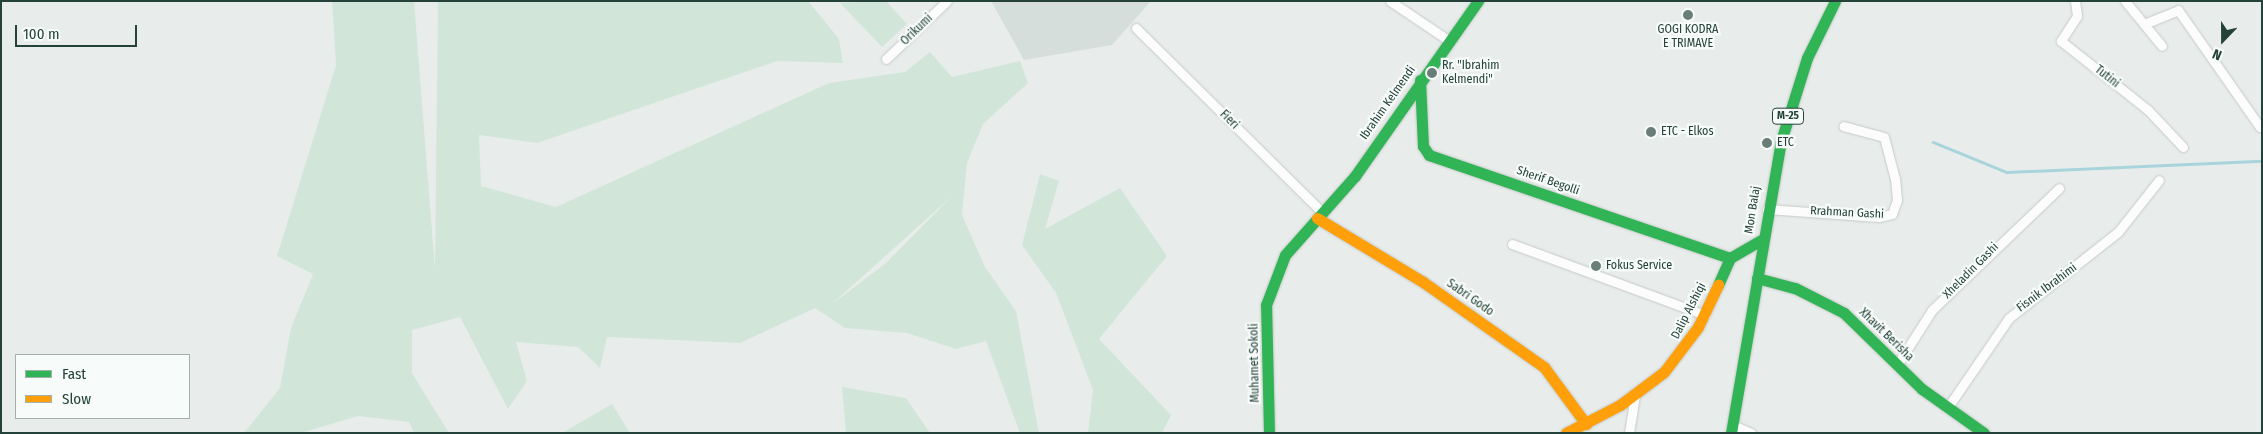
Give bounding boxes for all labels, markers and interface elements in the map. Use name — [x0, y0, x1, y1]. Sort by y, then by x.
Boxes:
marker: GOGI KODRA E TRIMAVE — [1682, 9, 1694, 21]
street label: Orikumi — [898, 11, 936, 49]
scale bar — [18, 15, 140, 47]
north arrow — [2198, 15, 2248, 65]
place label: GOGI KODRA E TRIMAVE — [1658, 23, 1718, 51]
text: 100 m — [23, 25, 60, 43]
text: N — [2210, 45, 2224, 64]
place label: Rr. "Ibrahim Kelmendi" — [1442, 59, 1499, 87]
street label: Ibrahim Kelmendi — [1357, 63, 1419, 143]
street label: Tutini — [2092, 63, 2122, 91]
marker: Rr. "Ibrahim Kelmendi" — [1426, 67, 1438, 79]
street label: Fieri — [1216, 107, 1242, 133]
road number: M-25 — [1772, 108, 1804, 124]
place label: ETC - Elkos — [1661, 125, 1714, 139]
marker: ETC - Elkos — [1645, 126, 1657, 138]
place label: ETC — [1777, 136, 1794, 150]
marker: ETC — [1761, 137, 1773, 149]
street label: Sherif Begolli — [1515, 164, 1581, 198]
street label: Mon Balaj — [1742, 185, 1764, 235]
street label: Rrahman Gashi — [1810, 204, 1884, 222]
street label: Xheladin Gashi — [1940, 240, 2002, 302]
place label: Fokus Service — [1606, 259, 1672, 273]
marker: Fokus Service — [1590, 260, 1602, 272]
street label: Fisnik Ibrahimi — [2014, 261, 2080, 315]
street label: Sabri Godo — [1444, 277, 1496, 319]
street label: Dalip Alshiqi — [1669, 280, 1709, 342]
street label: Xhavit Berisha — [1856, 306, 1916, 364]
street label: Muhamet Sokoli — [1247, 323, 1263, 403]
legend — [15, 354, 190, 419]
text: Fast — [62, 365, 86, 383]
text: Slow — [62, 390, 91, 408]

